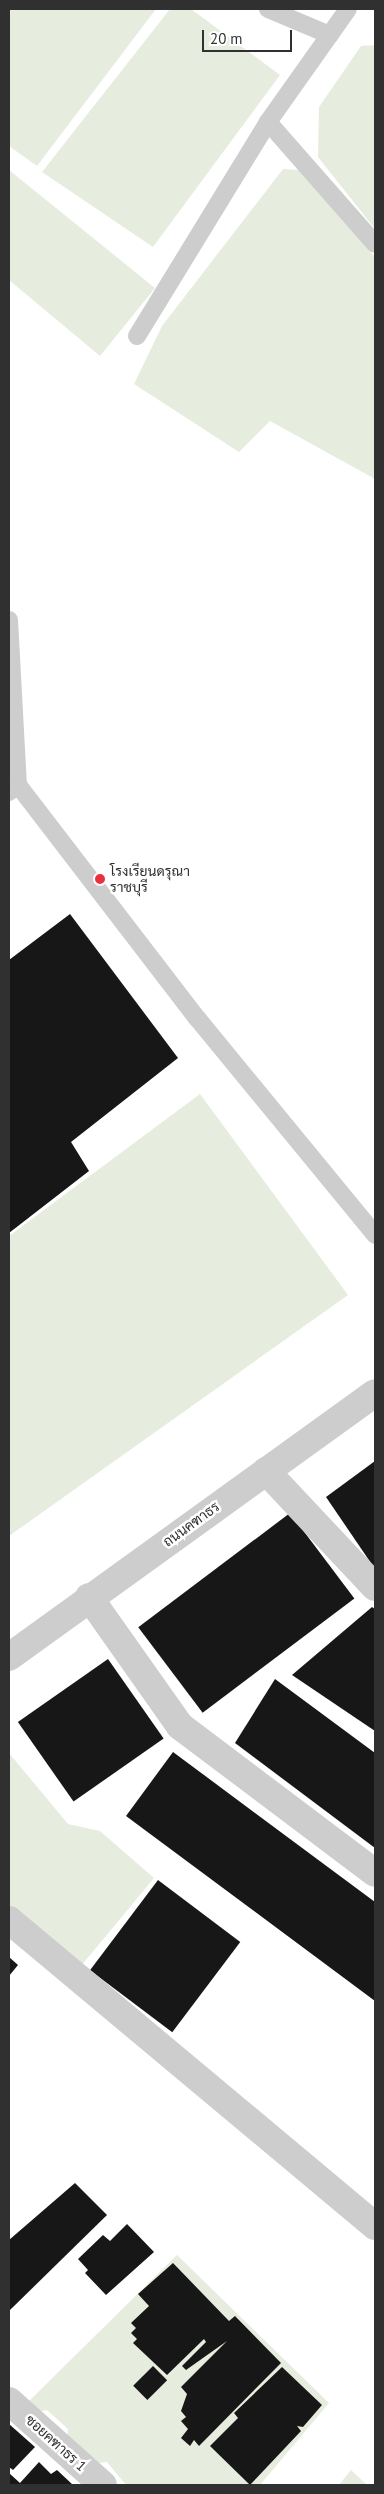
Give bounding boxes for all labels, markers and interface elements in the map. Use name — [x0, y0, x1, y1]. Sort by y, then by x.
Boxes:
scale bar — [204, 20, 294, 52]
text: 20 m — [210, 29, 243, 48]
place label: โรงเรียนดรุณา ราชบุรี — [110, 863, 190, 896]
marker: โรงเรียนดรุณา ราชบุรี — [94, 873, 106, 885]
street label: ถนนคฑาธร — [160, 1498, 222, 1550]
street label: ซอยคฑาธร 1 — [22, 2411, 90, 2475]

